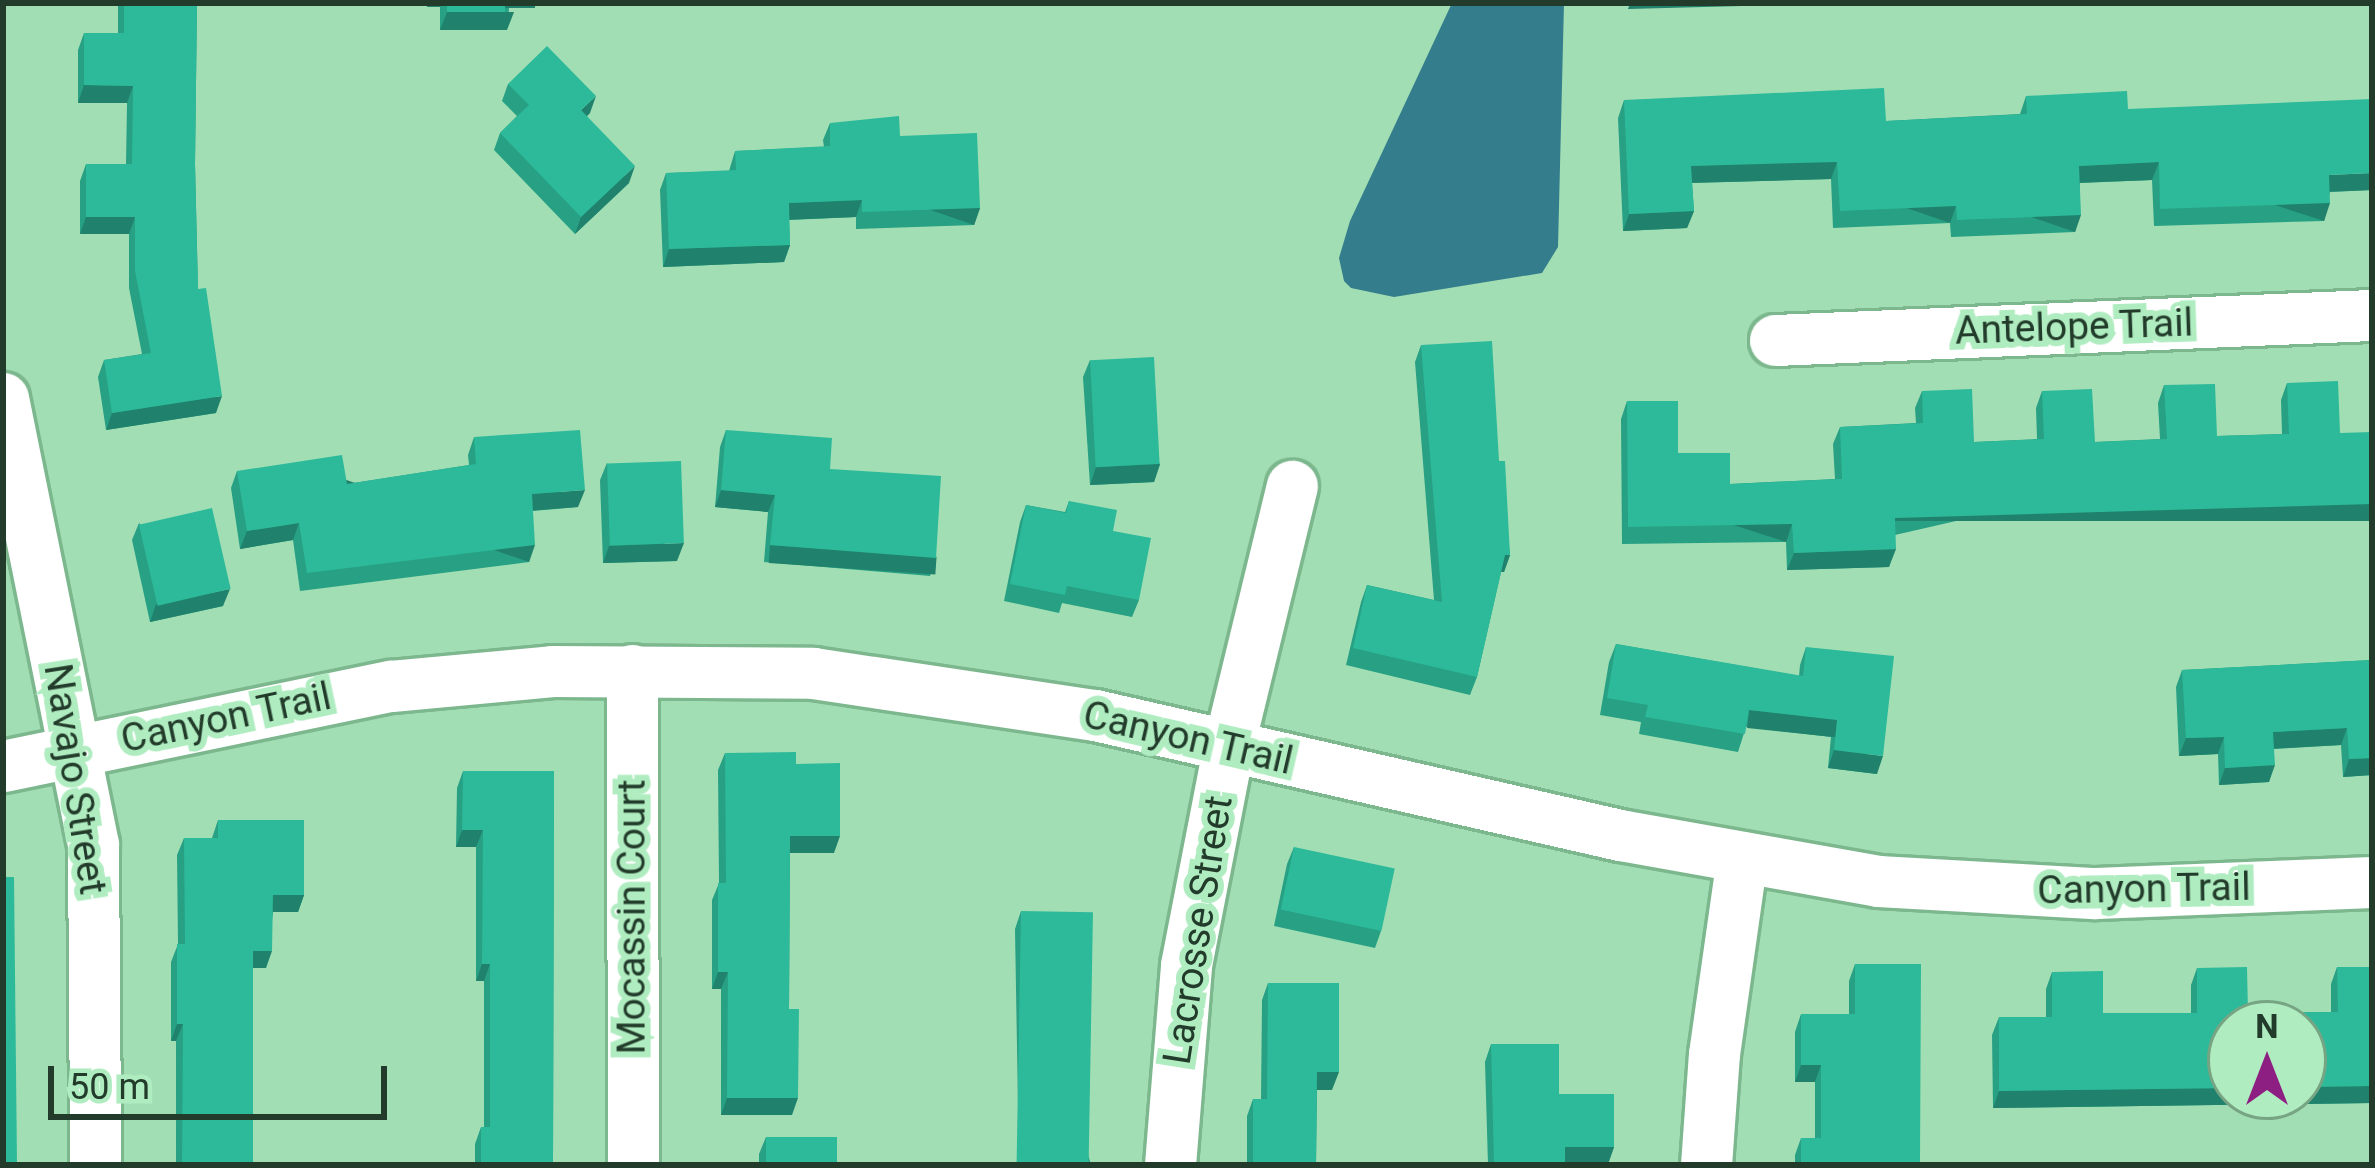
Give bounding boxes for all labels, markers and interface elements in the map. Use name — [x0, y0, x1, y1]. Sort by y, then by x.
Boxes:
street label: Antelope Trail — [1954, 299, 2194, 355]
street label: Navajo Street — [34, 660, 116, 898]
street label: Canyon Trail — [116, 673, 336, 763]
street label: Canyon Trail — [1078, 691, 1298, 785]
street label: Mocassin Court — [609, 780, 655, 1054]
street label: Lacrosse Street — [1154, 792, 1242, 1068]
street label: Canyon Trail — [2036, 864, 2252, 914]
north arrow — [2207, 1000, 2327, 1120]
text: N — [2255, 1007, 2279, 1046]
scale bar — [54, 1042, 393, 1116]
text: 50 m — [69, 1066, 150, 1108]

